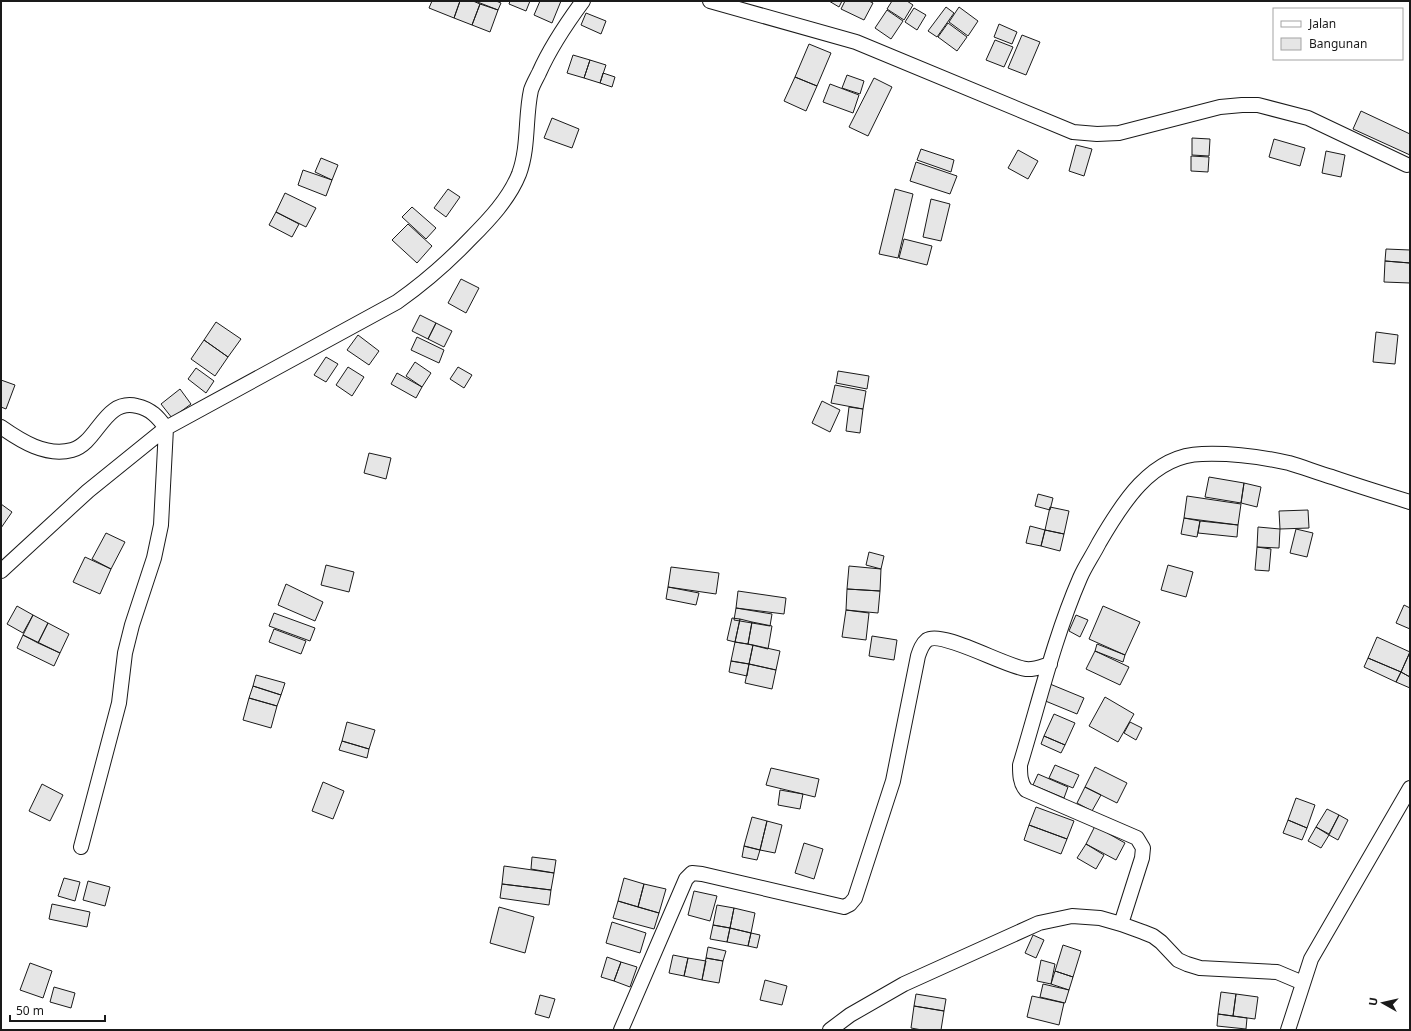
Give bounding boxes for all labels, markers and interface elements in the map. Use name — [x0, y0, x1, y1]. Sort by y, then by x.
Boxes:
legend — [1273, 8, 1403, 60]
text: Jalan — [1308, 15, 1336, 32]
text: Bangunan — [1309, 35, 1367, 52]
north arrow — [1363, 983, 1403, 1023]
text: U — [1365, 996, 1381, 1007]
scale bar — [10, 997, 105, 1023]
text: 50 m — [16, 1002, 44, 1019]

